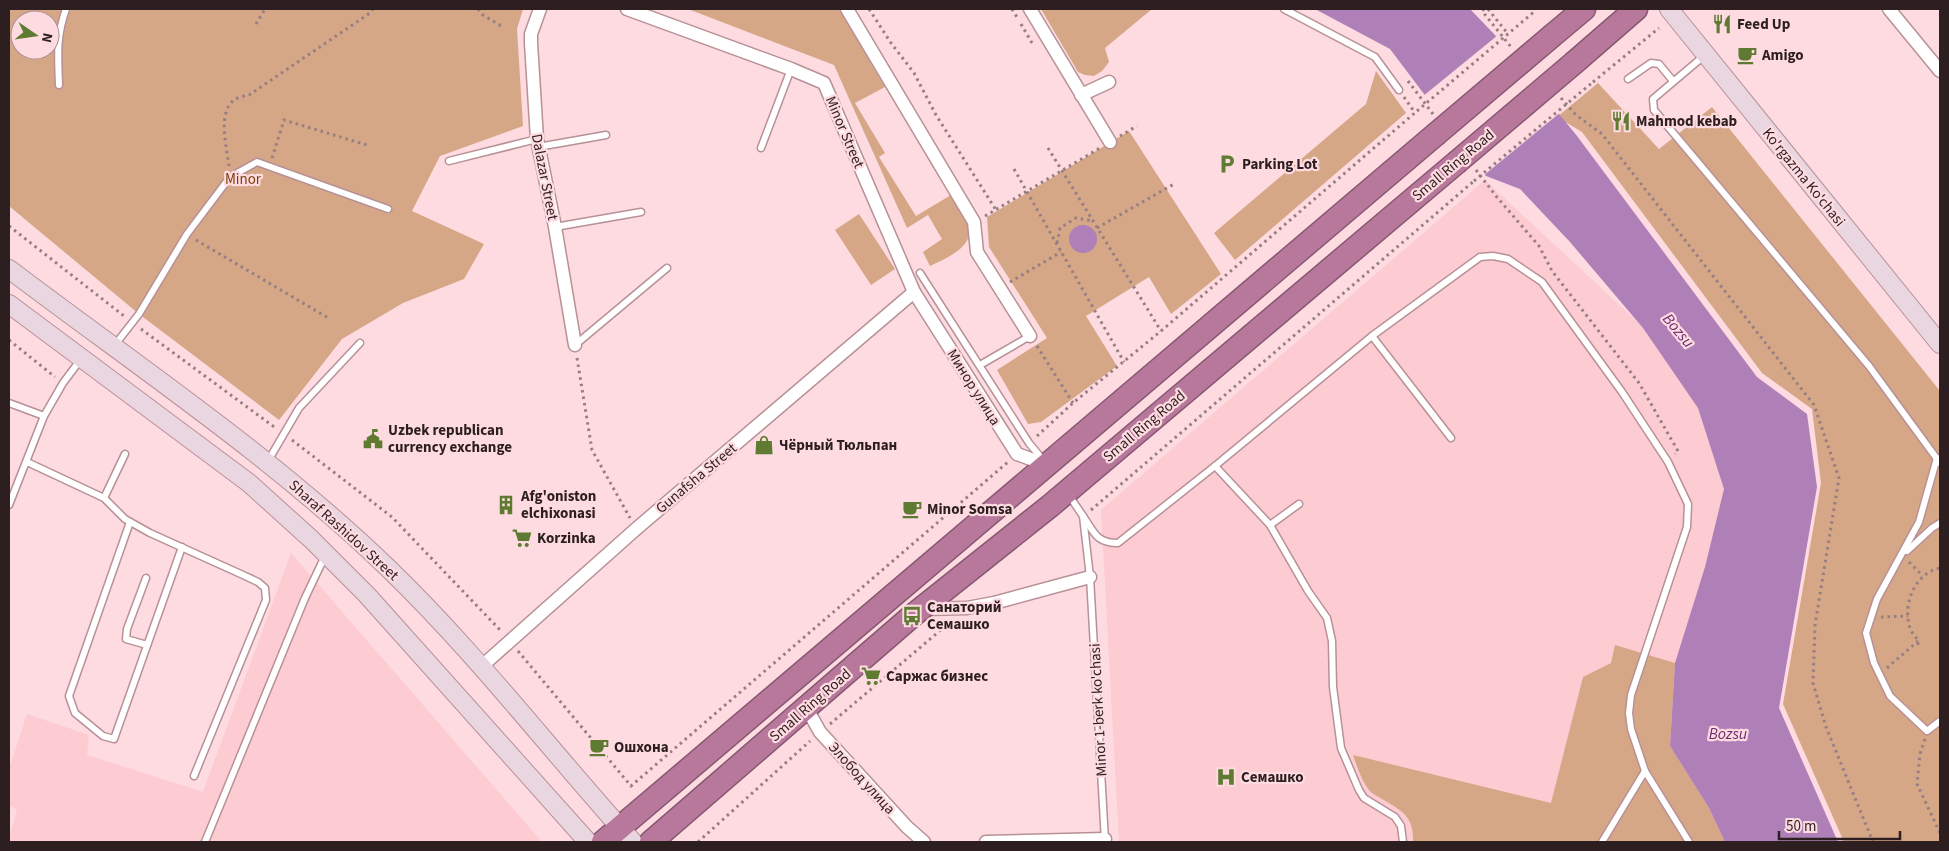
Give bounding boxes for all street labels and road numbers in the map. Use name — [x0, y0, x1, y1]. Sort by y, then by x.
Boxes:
street label: Minor Street — [820, 93, 869, 172]
street label: Ko'rgazma Ko'chasi — [1757, 124, 1850, 231]
street label: Small Ring Road — [1408, 125, 1499, 206]
street label: Dalazar Street — [526, 132, 563, 222]
street label: Минор улица — [942, 345, 1005, 430]
street label: Small Ring Road — [1099, 386, 1190, 467]
street label: Gunafsha Street — [651, 438, 741, 519]
street label: Sharaf Rashidov Street — [284, 475, 403, 586]
street label: Minor 1-berk ko'chasi — [1085, 643, 1112, 777]
street label: Small Ring Road — [765, 664, 856, 747]
street label: Элобод улица — [823, 737, 900, 819]

